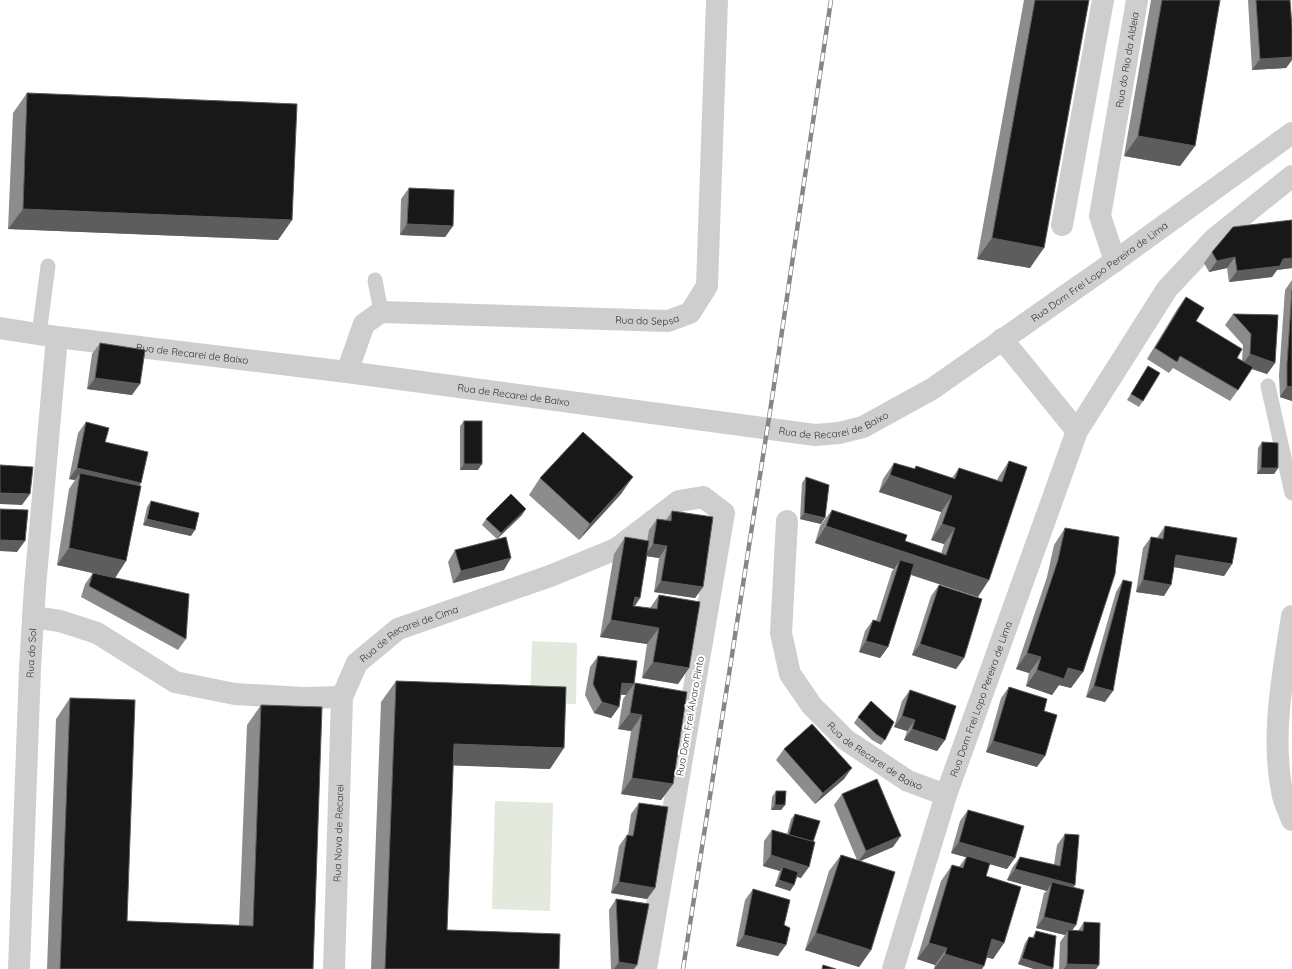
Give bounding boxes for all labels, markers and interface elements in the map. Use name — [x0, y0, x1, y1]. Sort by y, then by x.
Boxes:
street label: Rua do Rio da Aldeia — [1112, 11, 1141, 109]
street label: Rua Dom Frei Lopo Pereira de Lima — [1028, 219, 1170, 324]
street label: Rua da Sepsa — [615, 311, 681, 328]
street label: Rua de Recarei de Baixo — [135, 340, 249, 367]
street label: Rua de Recarei de Baixo — [457, 380, 571, 408]
street label: Rua de Recarei de Baixo — [778, 408, 890, 442]
street label: Rua de Recarei de Cima — [357, 602, 460, 665]
street label: Rua Dom Frei Lopo Pereira de Lima — [947, 619, 1015, 779]
street label: Rua do Sol — [23, 628, 39, 678]
street label: Rua Dom Frei Álvaro Pinto — [673, 655, 707, 777]
street label: Rua de Recarei de Baixo — [825, 719, 925, 792]
street label: Rua Nova de Recarei — [330, 784, 346, 882]

